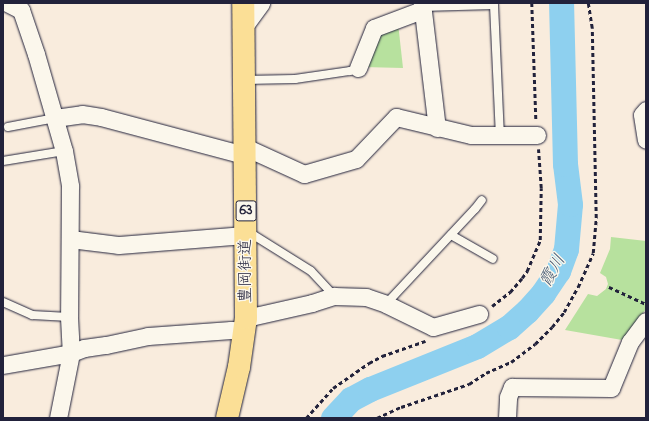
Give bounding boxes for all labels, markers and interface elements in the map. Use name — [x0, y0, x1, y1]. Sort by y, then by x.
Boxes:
road number: 63 — [235, 198, 257, 224]
street label: 豊岡街道 — [236, 239, 256, 303]
water label: 霞川 — [536, 251, 570, 291]

